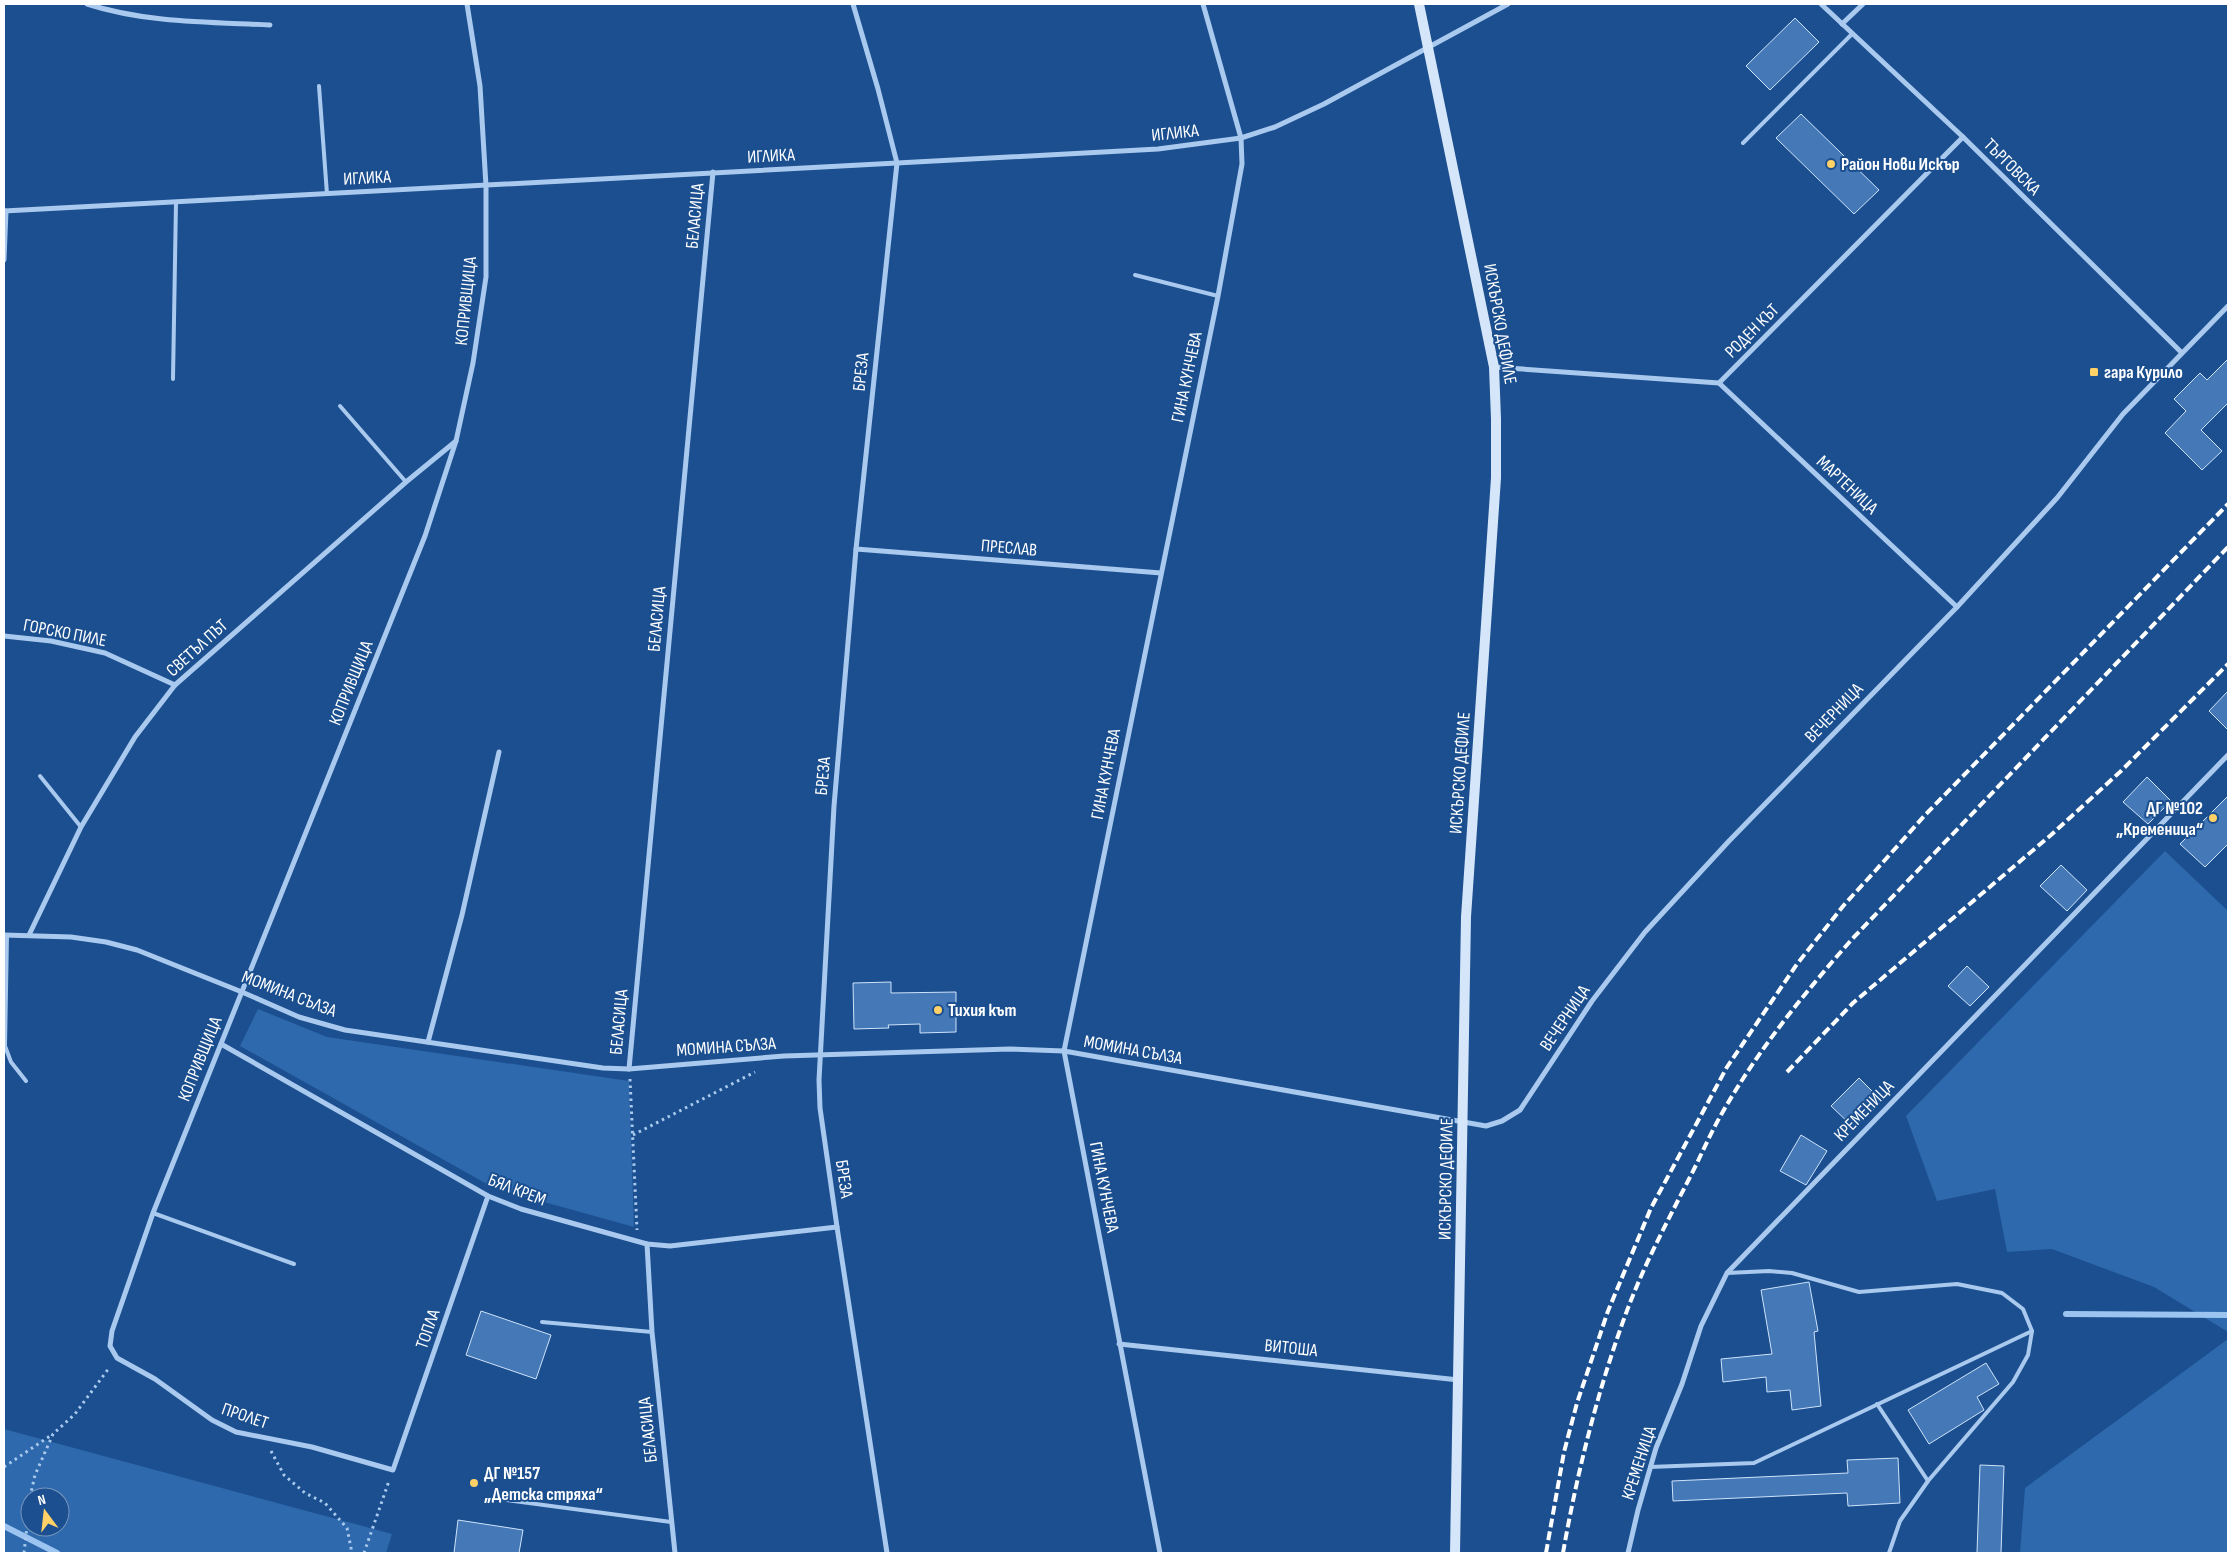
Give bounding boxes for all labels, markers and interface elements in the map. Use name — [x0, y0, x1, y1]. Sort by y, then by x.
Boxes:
street label: ИГЛИКА — [1150, 120, 1200, 146]
street label: ТЪРГОВСКА — [1979, 134, 2045, 200]
street label: ИГЛИКА — [747, 144, 796, 168]
place label: Район Нови Искър — [1841, 154, 1960, 175]
marker: Район Нови Искър — [1825, 158, 1837, 170]
street label: ИГЛИКА — [343, 166, 392, 190]
street label: БЕЛАСИЦА — [682, 182, 708, 250]
street label: КОПРИВЩИЦА — [451, 255, 481, 346]
street label: ИСКЪРСКО ДЕФИЛЕ — [1479, 262, 1521, 386]
street label: РОДЕН КЪТ — [1721, 300, 1783, 362]
street label: ГИНА КУНЧЕВА — [1167, 330, 1207, 424]
street label: БРЕЗА — [849, 351, 873, 392]
place label: гара Курило — [2104, 362, 2183, 383]
marker: гара Курило — [2088, 366, 2100, 378]
street label: МАРТЕНИЦА — [1812, 451, 1882, 519]
street label: ПРЕСЛАВ — [980, 535, 1038, 561]
street label: БЕЛАСИЦА — [644, 585, 670, 653]
street label: ГОРСКО ПИЛЕ — [22, 615, 108, 651]
street label: СВЕТЪЛ ПЪТ — [162, 615, 232, 681]
street label: КОПРИВЩИЦА — [325, 637, 378, 728]
street label: ВЕЧЕРНИЦА — [1801, 679, 1868, 747]
street label: ИСКЪРСКО ДЕФИЛЕ — [1445, 711, 1475, 835]
street label: ГИНА КУНЧЕВА — [1087, 727, 1125, 821]
street label: БРЕЗА — [811, 756, 835, 796]
place label: ДГ №102 „Кременица“ — [2116, 798, 2203, 840]
marker: ДГ №102 „Кременица“ — [2207, 812, 2219, 824]
street label: МОМИНА СЪЛЗА — [239, 966, 340, 1022]
street label: ВЕЧЕРНИЦА — [1535, 981, 1595, 1055]
street label: БЕЛАСИЦА — [606, 988, 632, 1056]
place label: Тихия кът — [948, 1000, 1016, 1021]
marker: Тихия кът — [932, 1004, 944, 1016]
street label: КОПРИВЩИЦА — [174, 1013, 227, 1104]
street label: МОМИНА СЪЛЗА — [1082, 1031, 1184, 1069]
street label: МОМИНА СЪЛЗА — [676, 1033, 777, 1061]
street label: КРЕМЕНИЦА — [1830, 1076, 1898, 1146]
street label: ИСКЪРСКО ДЕФИЛЕ — [1434, 1118, 1458, 1240]
street label: ГИНА КУНЧЕВА — [1085, 1140, 1123, 1234]
street label: БРЕЗА — [831, 1158, 857, 1200]
street label: БЯЛ КРЕМ — [485, 1169, 549, 1211]
street label: ТОПЛА — [411, 1306, 445, 1352]
street label: ВИТОША — [1264, 1335, 1319, 1361]
street label: БЕЛАСИЦА — [634, 1396, 662, 1464]
street label: ПРОЛЕТ — [219, 1398, 271, 1434]
street label: КРЕМЕНИЦА — [1617, 1423, 1661, 1503]
place label: ДГ №157 „Детска стряха“ — [484, 1463, 603, 1505]
marker: ДГ №157 „Детска стряха“ — [468, 1477, 480, 1489]
north arrow — [20, 1487, 70, 1537]
text: N — [36, 1491, 48, 1509]

